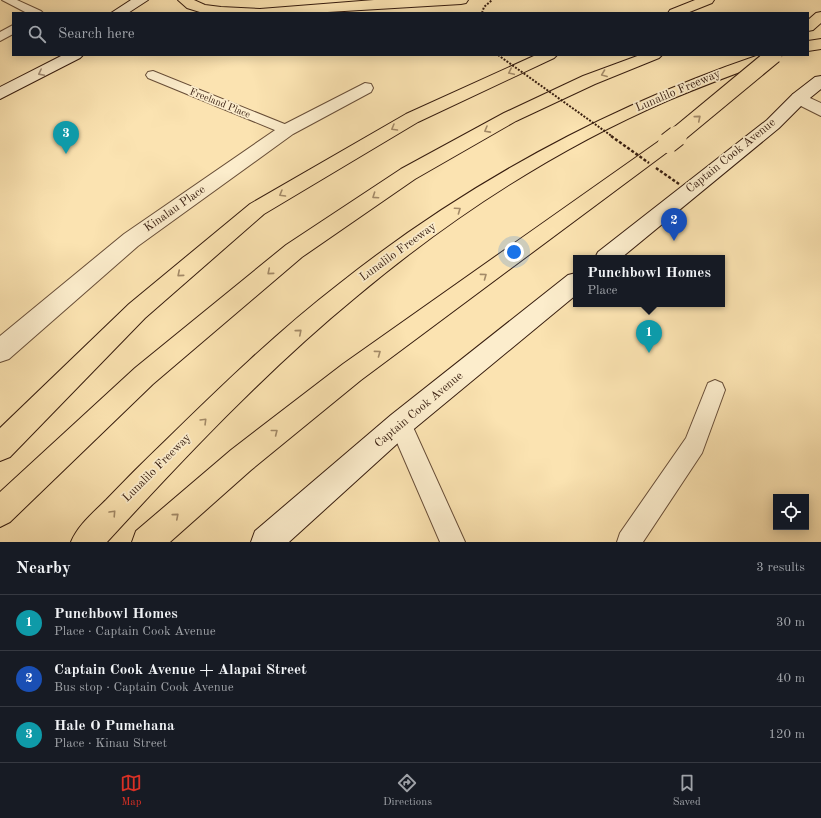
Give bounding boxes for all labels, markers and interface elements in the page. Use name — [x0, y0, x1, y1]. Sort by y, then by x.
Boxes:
search box — [12, 12, 809, 56]
icon: search — [26, 23, 48, 45]
text: Search here — [58, 27, 135, 42]
one-way arrow — [508, 67, 516, 75]
street label: Lunalilo Freeway — [634, 67, 723, 114]
one-way arrow — [37, 68, 45, 76]
one-way arrow — [601, 70, 608, 78]
street label: Freeland Place — [188, 86, 252, 120]
street label: Captain Cook Avenue — [684, 116, 778, 196]
one-way arrow — [693, 116, 700, 123]
pin: 3 — [53, 121, 79, 154]
one-way arrow — [391, 124, 398, 131]
one-way arrow — [484, 125, 491, 133]
street label: Kinalau Place — [142, 183, 208, 234]
one-way arrow — [279, 189, 286, 197]
one-way arrow — [373, 191, 380, 198]
one-way arrow — [453, 208, 460, 215]
pin: 2 — [661, 208, 687, 241]
street label: Lunalilo Freeway — [358, 220, 439, 284]
your location — [504, 242, 524, 262]
popup — [573, 255, 725, 307]
text: Punchbowl Homes — [587, 266, 711, 281]
one-way arrow — [267, 267, 274, 274]
one-way arrow — [177, 269, 185, 277]
one-way arrow — [479, 274, 486, 281]
text: Place — [587, 284, 618, 297]
pin: 1 — [636, 320, 662, 353]
one-way arrow — [294, 329, 302, 337]
one-way arrow — [374, 351, 381, 358]
street label: Captain Cook Avenue — [373, 369, 466, 450]
one-way arrow — [199, 418, 207, 426]
one-way arrow — [271, 430, 278, 437]
street label: Lunalilo Freeway — [121, 431, 194, 504]
map controls — [773, 494, 809, 530]
button: locate — [773, 494, 809, 530]
one-way arrow — [108, 511, 115, 518]
one-way arrow — [172, 514, 179, 521]
text: Nearby — [16, 560, 71, 577]
text: 3 results — [756, 561, 805, 574]
text: Punchbowl Homes — [54, 607, 178, 622]
text: 1 — [25, 616, 33, 629]
text: 30 m — [776, 616, 805, 629]
text: Place · Captain Cook Avenue — [54, 625, 216, 638]
text: Captain Cook Avenue + Alapai Street — [54, 663, 307, 678]
text: 2 — [25, 672, 33, 685]
text: 40 m — [776, 672, 805, 685]
text: Bus stop · Captain Cook Avenue — [54, 681, 234, 694]
text: Hale O Pumehana — [54, 719, 175, 734]
text: 3 — [25, 728, 33, 741]
text: 120 m — [768, 728, 805, 741]
text: Place · Kinau Street — [54, 737, 167, 750]
tab: Map — [120, 772, 142, 810]
tab: Directions — [383, 772, 432, 810]
tab: Saved — [673, 772, 701, 810]

